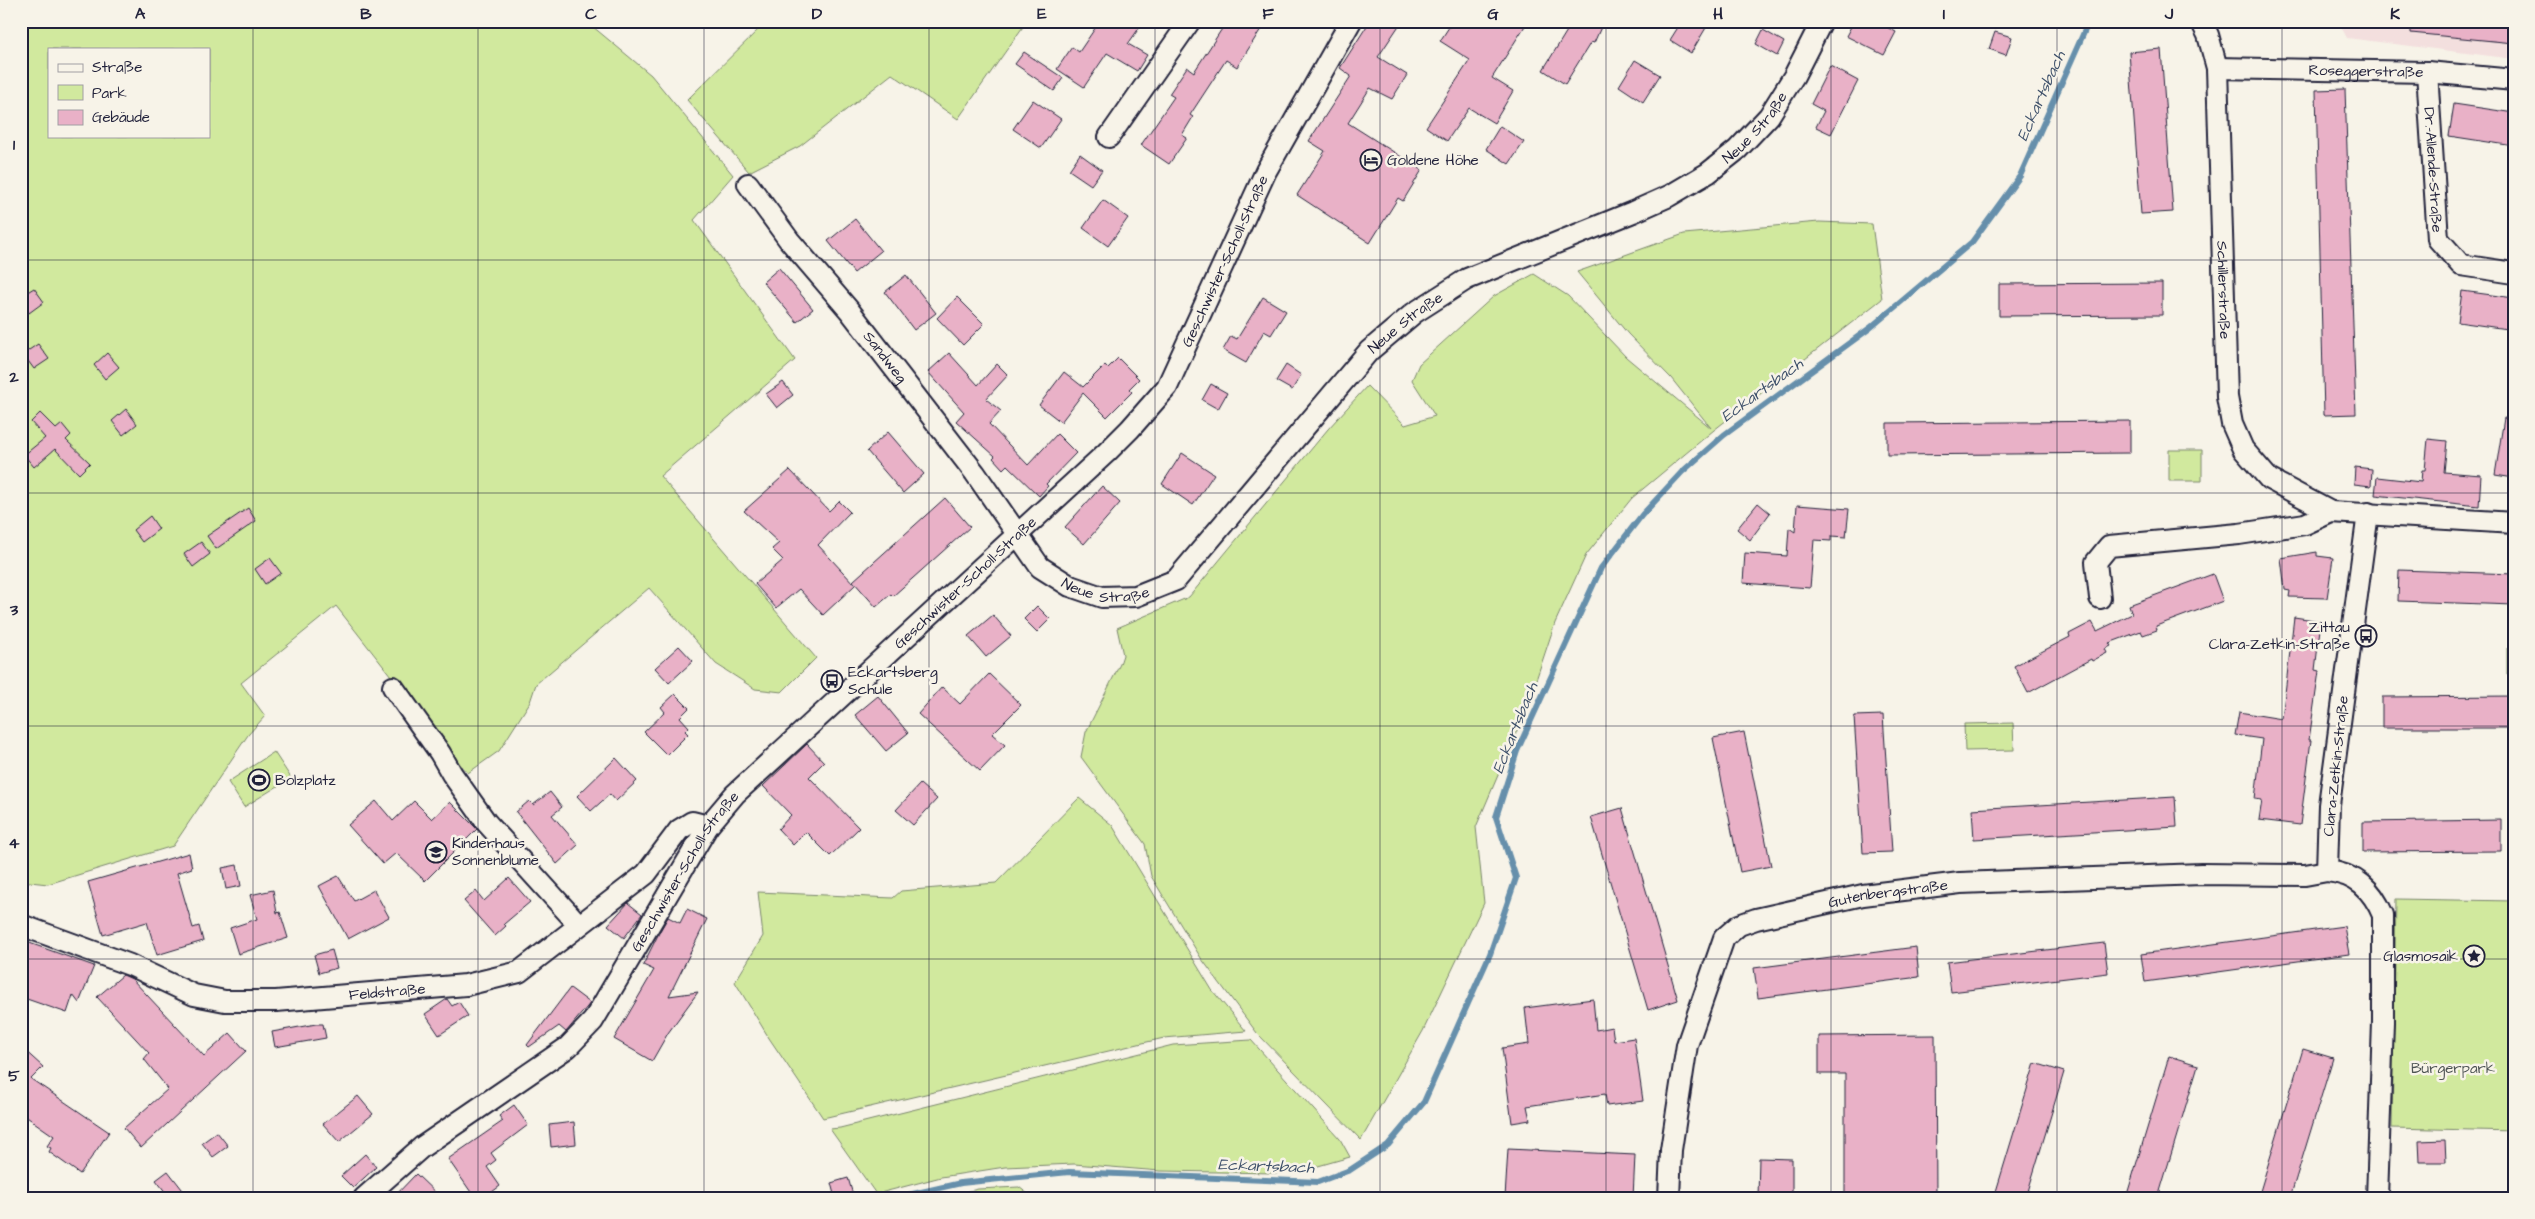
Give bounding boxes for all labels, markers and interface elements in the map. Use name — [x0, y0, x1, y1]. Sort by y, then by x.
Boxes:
text: A — [135, 3, 146, 25]
text: B — [360, 3, 372, 25]
text: C — [585, 3, 597, 25]
text: D — [812, 3, 823, 25]
text: E — [1037, 3, 1047, 25]
text: F — [1262, 3, 1274, 25]
text: G — [1487, 3, 1499, 25]
text: H — [1713, 3, 1723, 25]
text: I — [1943, 3, 1945, 25]
text: J — [2164, 3, 2174, 25]
text: K — [2390, 3, 2400, 25]
water label: Eckartsbach — [2011, 47, 2071, 144]
legend — [48, 48, 210, 138]
text: Straße — [92, 57, 142, 78]
street label: Roseggerstraße — [2308, 59, 2424, 82]
text: Park — [92, 83, 127, 104]
street label: Neue Straße — [1718, 88, 1792, 168]
street label: Dr.-Allende-Straße — [2419, 106, 2448, 233]
text: Gebäude — [92, 107, 150, 128]
text: 1 — [13, 134, 16, 156]
hotel icon: Goldene Höhe — [1359, 148, 1383, 172]
place label: Goldene Höhe — [1387, 150, 1479, 171]
street label: Geschwister-Scholl-Straße — [1176, 172, 1273, 350]
street label: Schillerstraße — [2212, 241, 2236, 339]
street label: Neue Straße — [1363, 287, 1447, 358]
street label: Sandweg — [859, 327, 912, 388]
water label: Eckartsbach — [1717, 352, 1808, 427]
text: 2 — [8, 366, 19, 388]
street label: Geschwister-Scholl-Straße — [889, 512, 1041, 654]
street label: Neue Straße — [1057, 573, 1153, 608]
text: 3 — [9, 599, 19, 621]
place label: Zittau Clara-Zetkin-Straße — [2209, 617, 2350, 655]
bus stop icon: Zittau Clara-Zetkin-Straße — [2354, 624, 2378, 648]
place label: Eckartsberg Schule — [848, 662, 938, 700]
bus stop icon: Eckartsberg Schule — [820, 669, 844, 693]
water label: Eckartsbach — [1487, 678, 1544, 777]
street label: Clara-Zetkin-Straße — [2318, 695, 2354, 837]
sports icon: Bolzplatz — [247, 768, 271, 792]
place label: Bolzplatz — [275, 770, 336, 791]
street label: Geschwister-Scholl-Straße — [626, 787, 744, 955]
text: 4 — [9, 832, 20, 854]
place label: Kinderhaus Sonnenblume — [452, 833, 539, 871]
school or university icon: Kinderhaus Sonnenblume — [424, 840, 448, 864]
street label: Gutenbergstraße — [1826, 874, 1949, 913]
place icon: Glasmosaik — [2462, 944, 2486, 968]
place label: Glasmosaik — [2383, 946, 2458, 967]
street label: Feldstraße — [348, 978, 426, 1005]
park label: Bürgerpark — [2411, 1058, 2495, 1080]
text: 5 — [8, 1065, 20, 1087]
water label: Eckartsbach — [1218, 1153, 1315, 1179]

